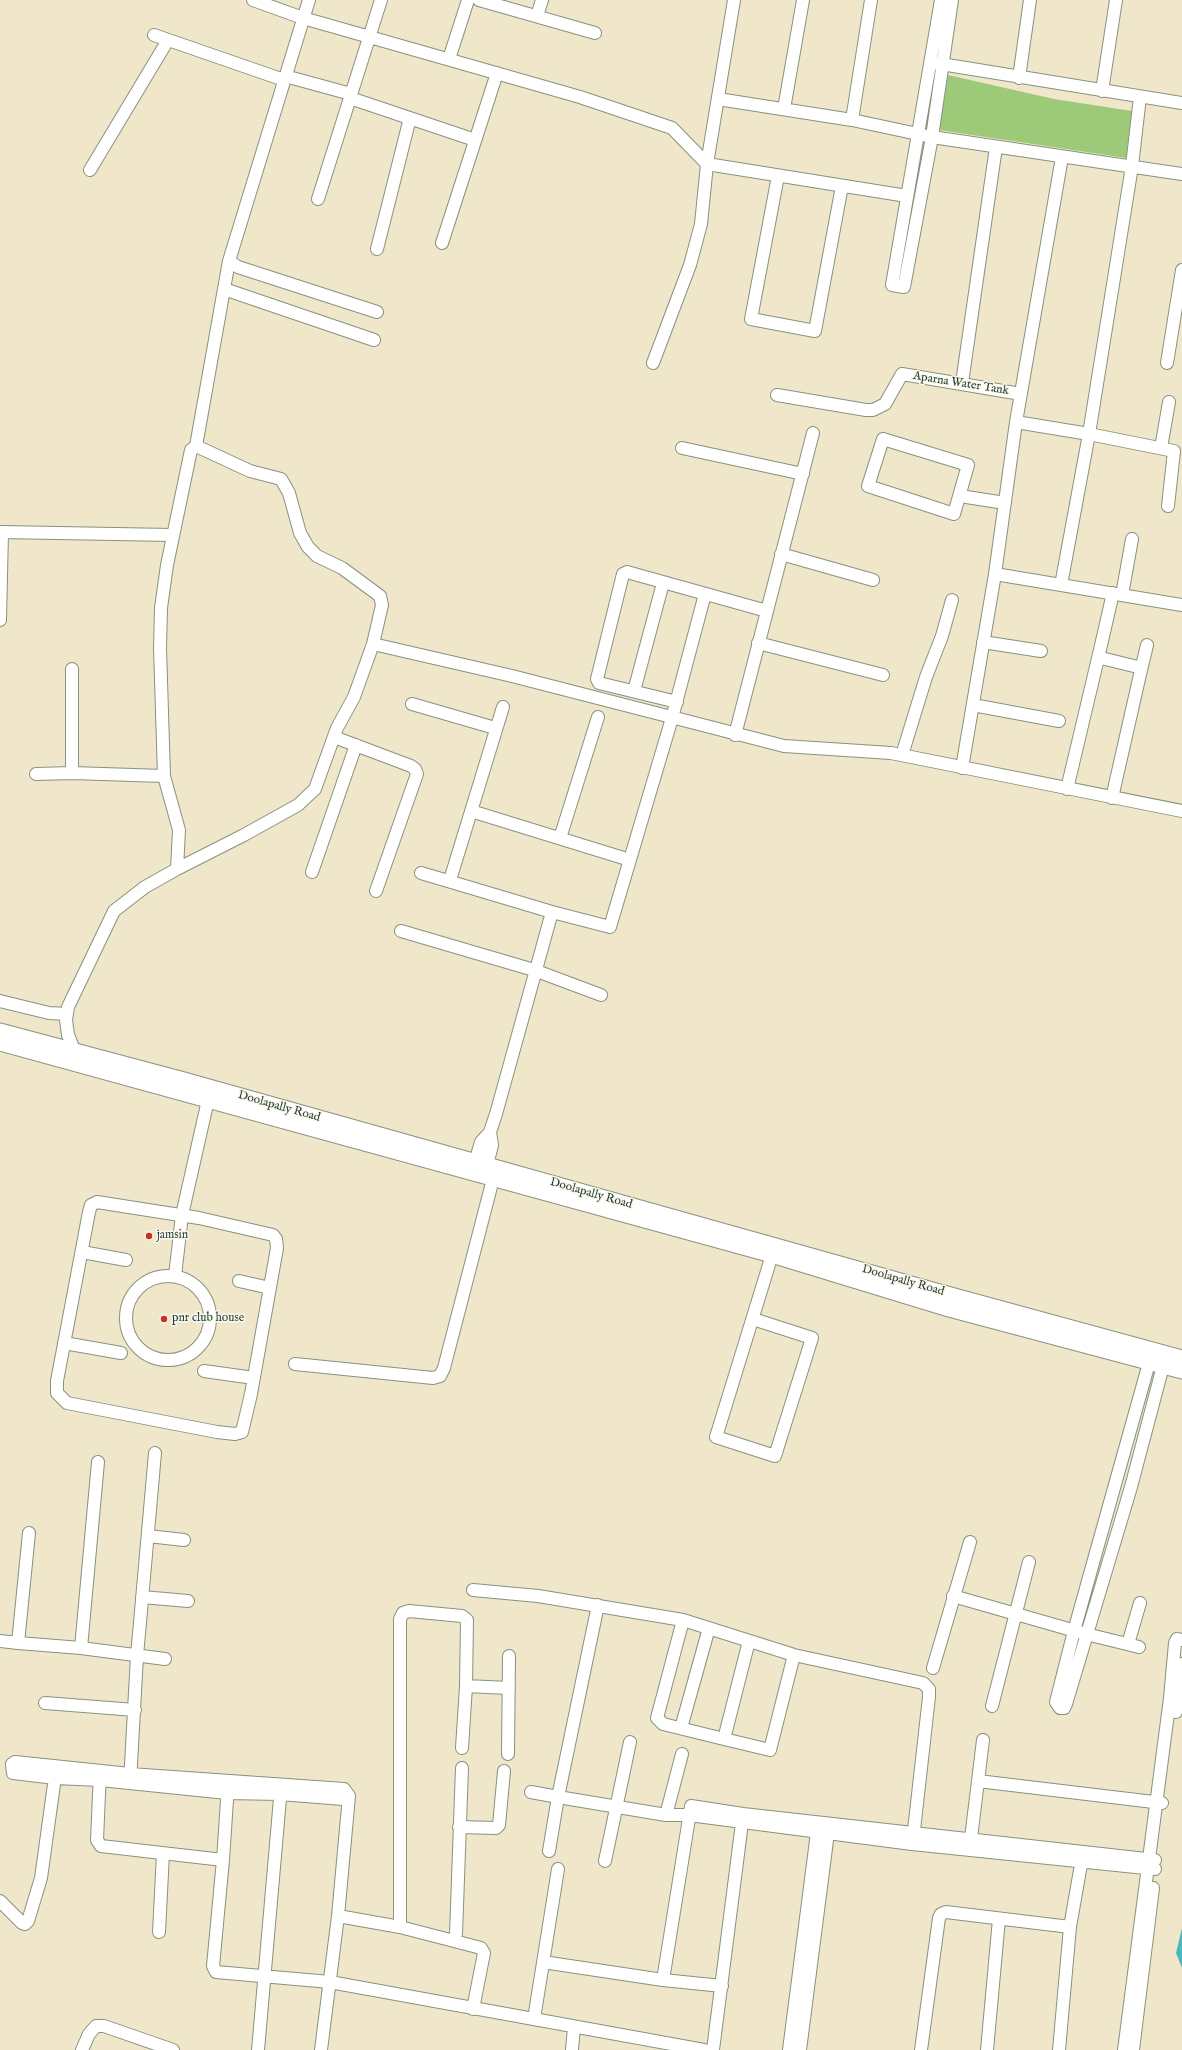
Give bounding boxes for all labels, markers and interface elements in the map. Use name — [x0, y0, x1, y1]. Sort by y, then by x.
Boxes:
street label: Aparna Water Tank — [912, 369, 1010, 399]
street label: Doolapally Road — [236, 1088, 322, 1126]
street label: Doolapally Road — [548, 1175, 634, 1213]
place label: jamsin — [157, 1229, 188, 1243]
marker: jamsin — [144, 1231, 154, 1241]
street label: Doolapally Road — [860, 1262, 946, 1300]
place label: pnr club house — [172, 1312, 244, 1326]
marker: pnr club house — [159, 1314, 169, 1324]

